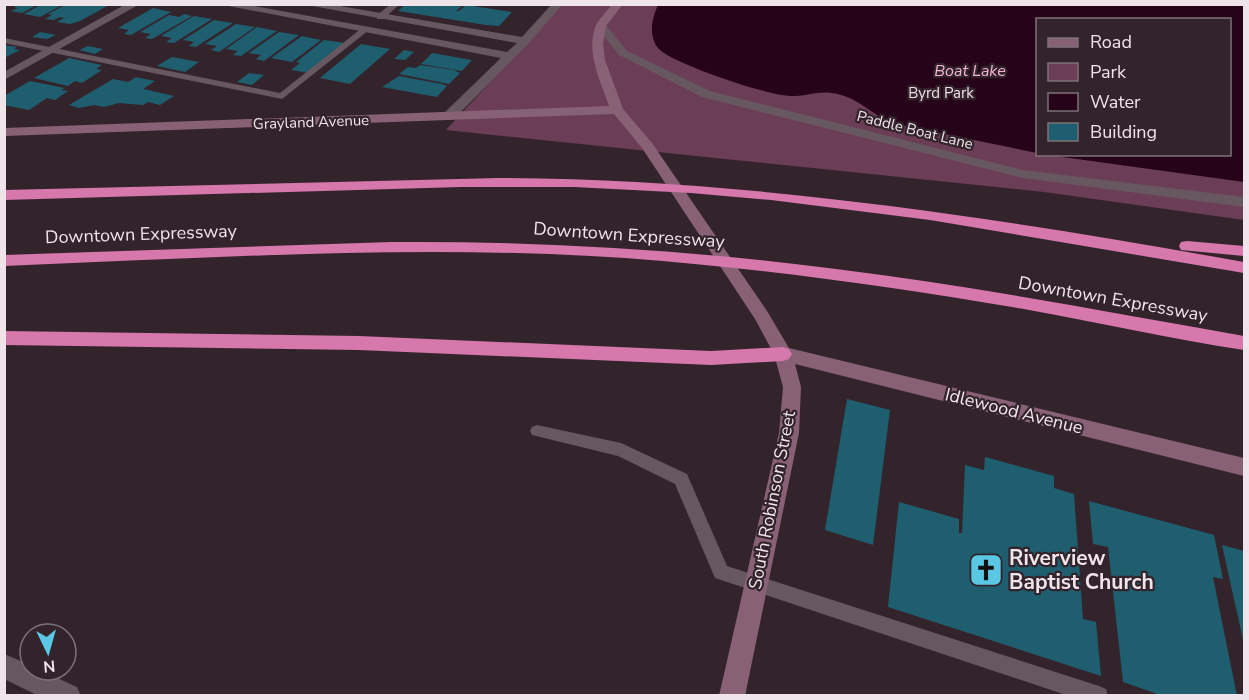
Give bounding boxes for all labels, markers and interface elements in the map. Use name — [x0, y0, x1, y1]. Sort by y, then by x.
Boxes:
legend — [1036, 18, 1231, 156]
text: Road — [1090, 30, 1132, 54]
water label: Boat Lake — [934, 60, 1006, 82]
text: Park — [1090, 60, 1127, 84]
park label: Byrd Park — [908, 83, 974, 103]
text: Water — [1090, 90, 1141, 114]
street label: Paddle Boat Lane — [855, 106, 975, 154]
street label: Grayland Avenue — [253, 110, 369, 134]
text: Building — [1090, 120, 1157, 144]
street label: Downtown Expressway — [532, 216, 726, 254]
street label: Downtown Expressway — [45, 219, 238, 249]
street label: Downtown Expressway — [1016, 271, 1210, 328]
street label: Idlewood Avenue — [943, 382, 1085, 440]
street label: South Robinson Street — [743, 408, 801, 591]
place label: Riverview Baptist Church — [1009, 544, 1154, 596]
church icon: Riverview Baptist Church — [968, 552, 1004, 588]
north arrow — [18, 622, 78, 682]
text: N — [42, 654, 56, 677]

